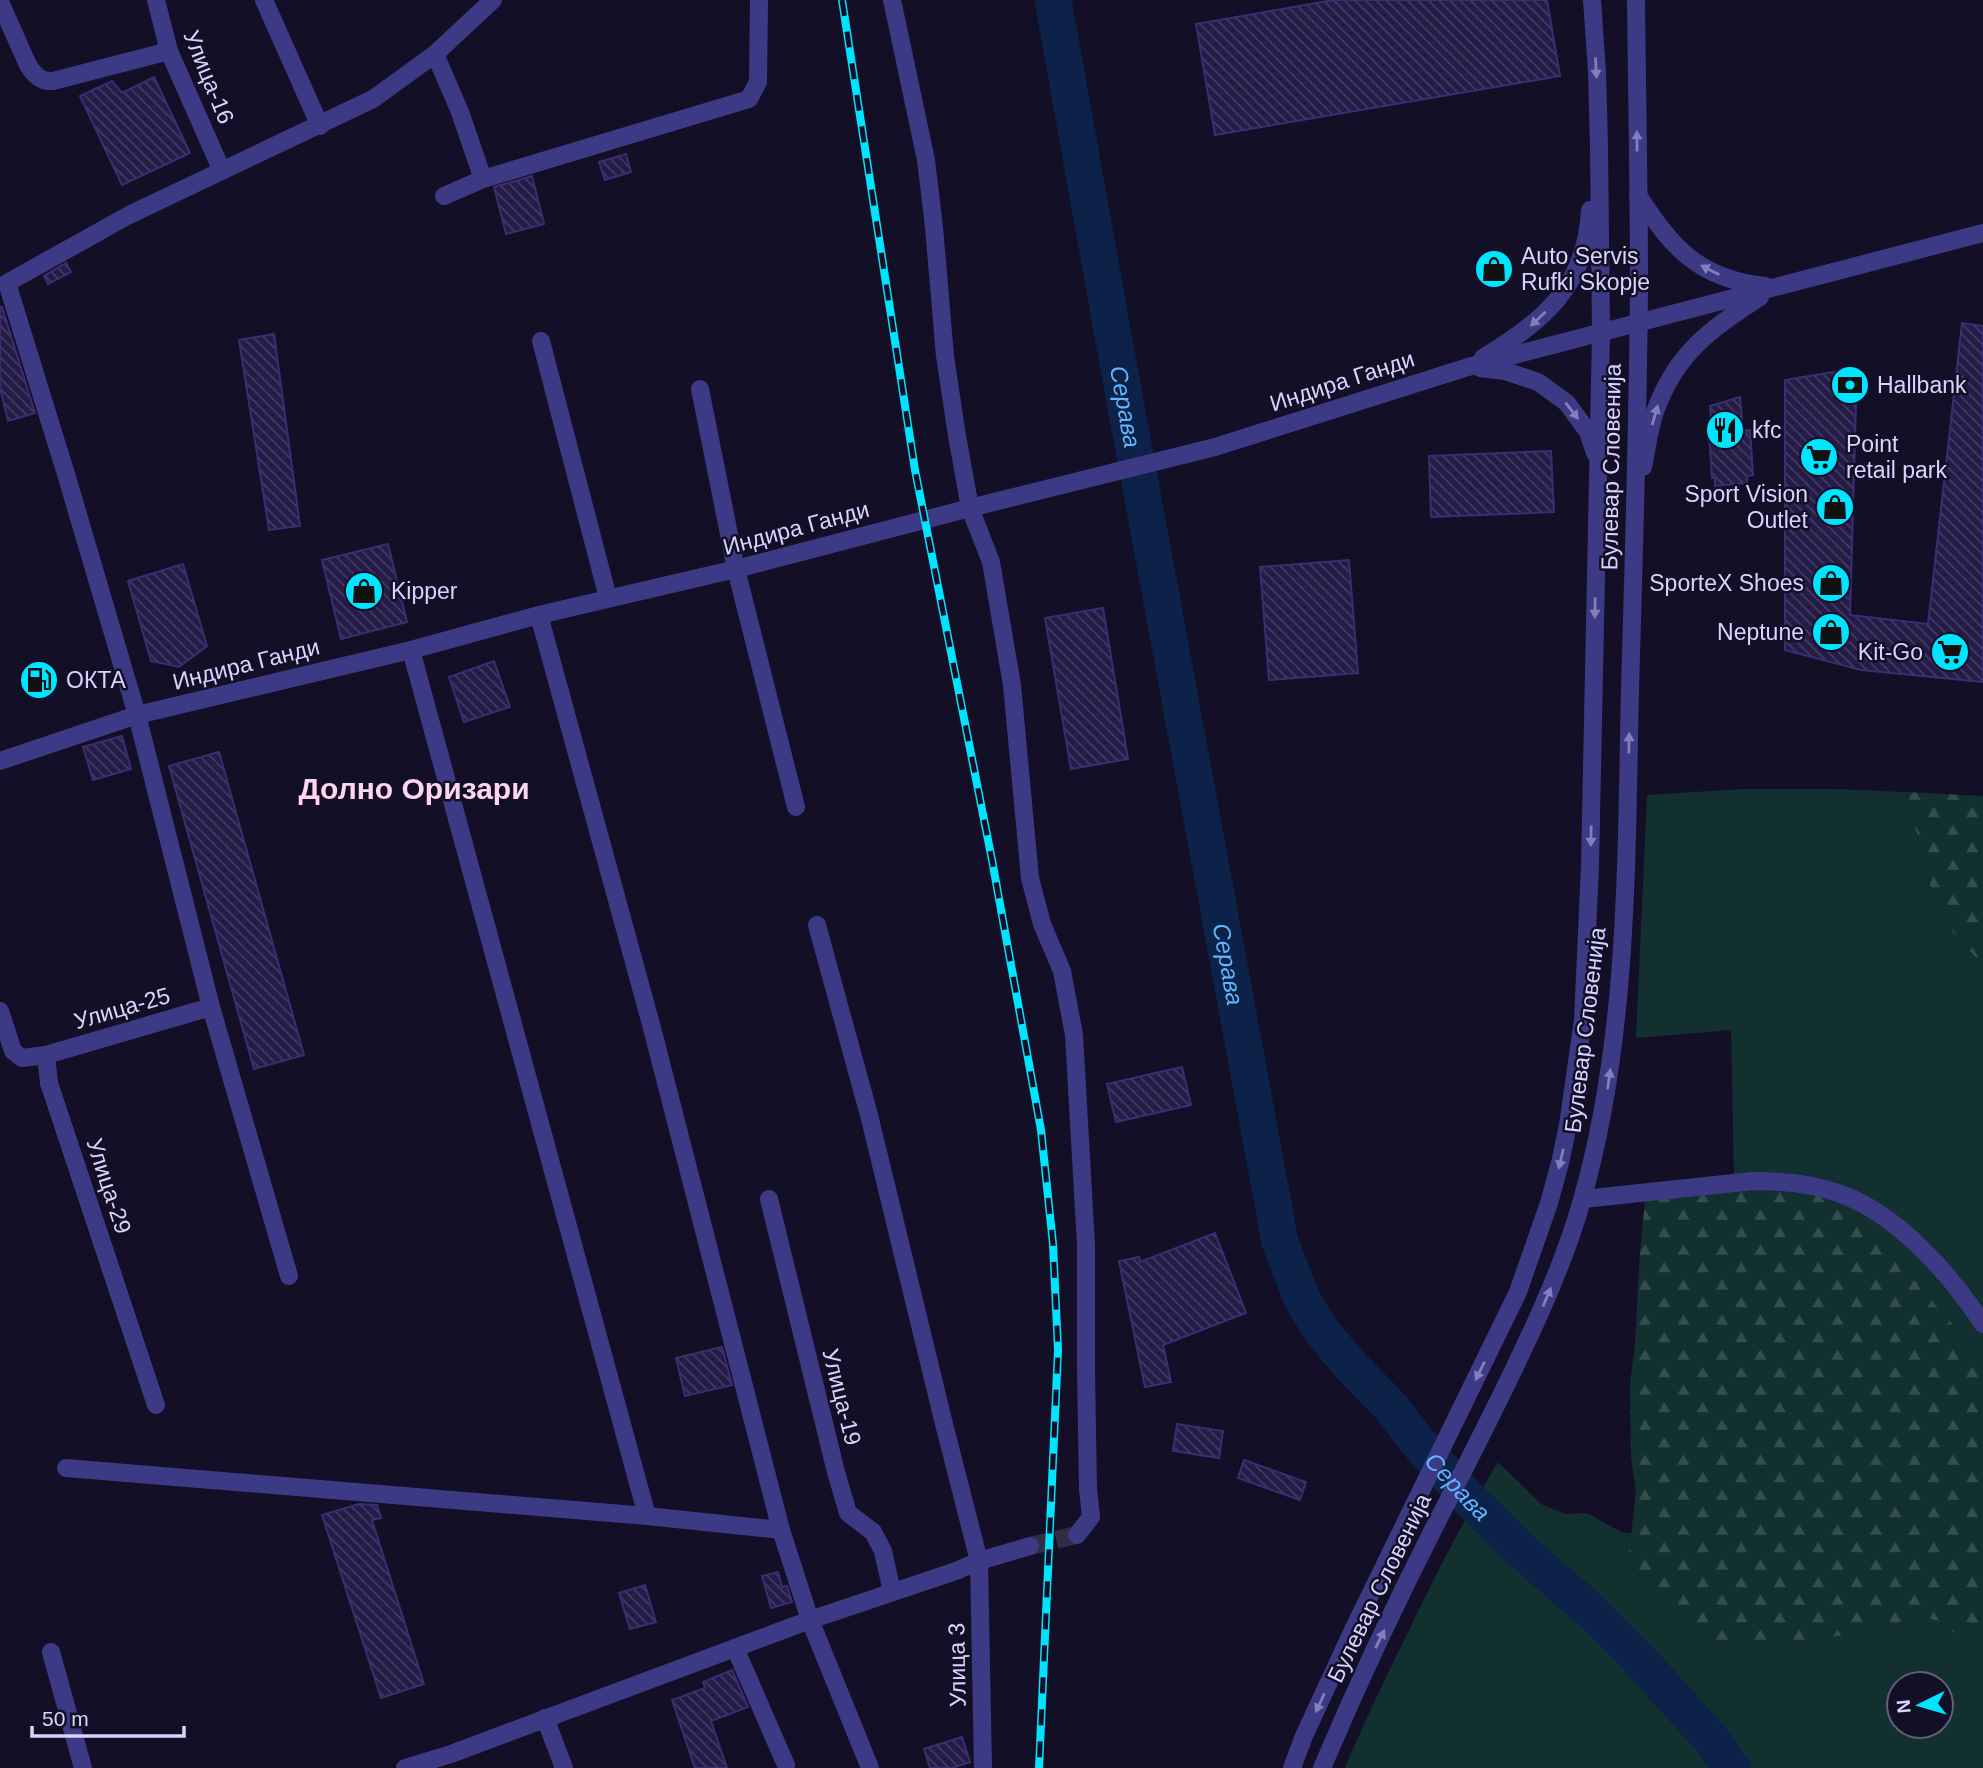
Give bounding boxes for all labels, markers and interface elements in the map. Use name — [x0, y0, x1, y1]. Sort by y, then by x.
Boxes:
street label: Улица-16 — [178, 26, 240, 128]
one-way arrow — [1591, 57, 1602, 79]
one-way arrow — [1631, 130, 1643, 152]
place label: Auto Servis Rufki Skopje — [1521, 243, 1650, 295]
shop icon: Auto Servis Rufki Skopje — [1473, 248, 1515, 290]
one-way arrow — [1700, 265, 1720, 277]
one-way arrow — [1530, 311, 1547, 327]
street label: Индира Ганди — [1266, 345, 1418, 417]
water label: Серава — [1105, 363, 1147, 450]
street label: Булевар Словенија — [1596, 363, 1626, 571]
bank icon: Hallbank — [1829, 364, 1871, 406]
place label: Hallbank — [1877, 372, 1967, 398]
one-way arrow — [1565, 401, 1580, 419]
one-way arrow — [1651, 404, 1661, 425]
restaurant icon: kfc — [1704, 409, 1746, 451]
place label: kfc — [1752, 417, 1781, 443]
place label: Point retail park — [1846, 431, 1947, 483]
supermarket icon: Point retail park — [1798, 436, 1840, 478]
place label: Sport Vision Outlet — [1684, 481, 1809, 533]
shop icon: Sport Vision Outlet — [1814, 486, 1856, 528]
street label: Индира Ганди — [720, 496, 872, 560]
shop icon: SporteX Shoes — [1810, 562, 1852, 604]
shop icon: Kipper — [343, 570, 385, 612]
place label: SporteX Shoes — [1649, 570, 1804, 596]
place label: Kipper — [391, 578, 458, 604]
one-way arrow — [1590, 598, 1601, 620]
shop icon: Neptune — [1810, 611, 1852, 653]
place label: Neptune — [1717, 619, 1804, 645]
supermarket icon: Kit-Go — [1929, 631, 1971, 673]
street label: Индира Ганди — [170, 633, 322, 695]
place label: Kit-Go — [1858, 639, 1923, 665]
fuel station icon: ОКТА — [18, 659, 60, 701]
place label: ОКТА — [66, 667, 127, 693]
one-way arrow — [1623, 732, 1635, 754]
district label: Долно Оризари — [298, 772, 530, 805]
one-way arrow — [1585, 825, 1596, 847]
water label: Серава — [1208, 921, 1250, 1007]
street label: Булевар Словенија — [1559, 925, 1611, 1134]
street label: Улица-25 — [71, 982, 173, 1034]
one-way arrow — [1603, 1067, 1614, 1089]
street label: Улица-29 — [81, 1135, 137, 1237]
one-way arrow — [1555, 1148, 1566, 1170]
one-way arrow — [1541, 1287, 1553, 1307]
street label: Улица-19 — [817, 1346, 867, 1448]
one-way arrow — [1474, 1361, 1486, 1381]
water label: Серава — [1420, 1447, 1496, 1526]
street label: Булевар Словенија — [1322, 1489, 1436, 1687]
street label: Улица 3 — [943, 1623, 971, 1707]
one-way arrow — [1374, 1629, 1386, 1649]
north arrow — [1885, 1670, 1955, 1740]
one-way arrow — [1314, 1693, 1325, 1713]
scale bar — [32, 1694, 184, 1738]
text: N — [1893, 1699, 1915, 1714]
text: 50 m — [42, 1707, 89, 1730]

